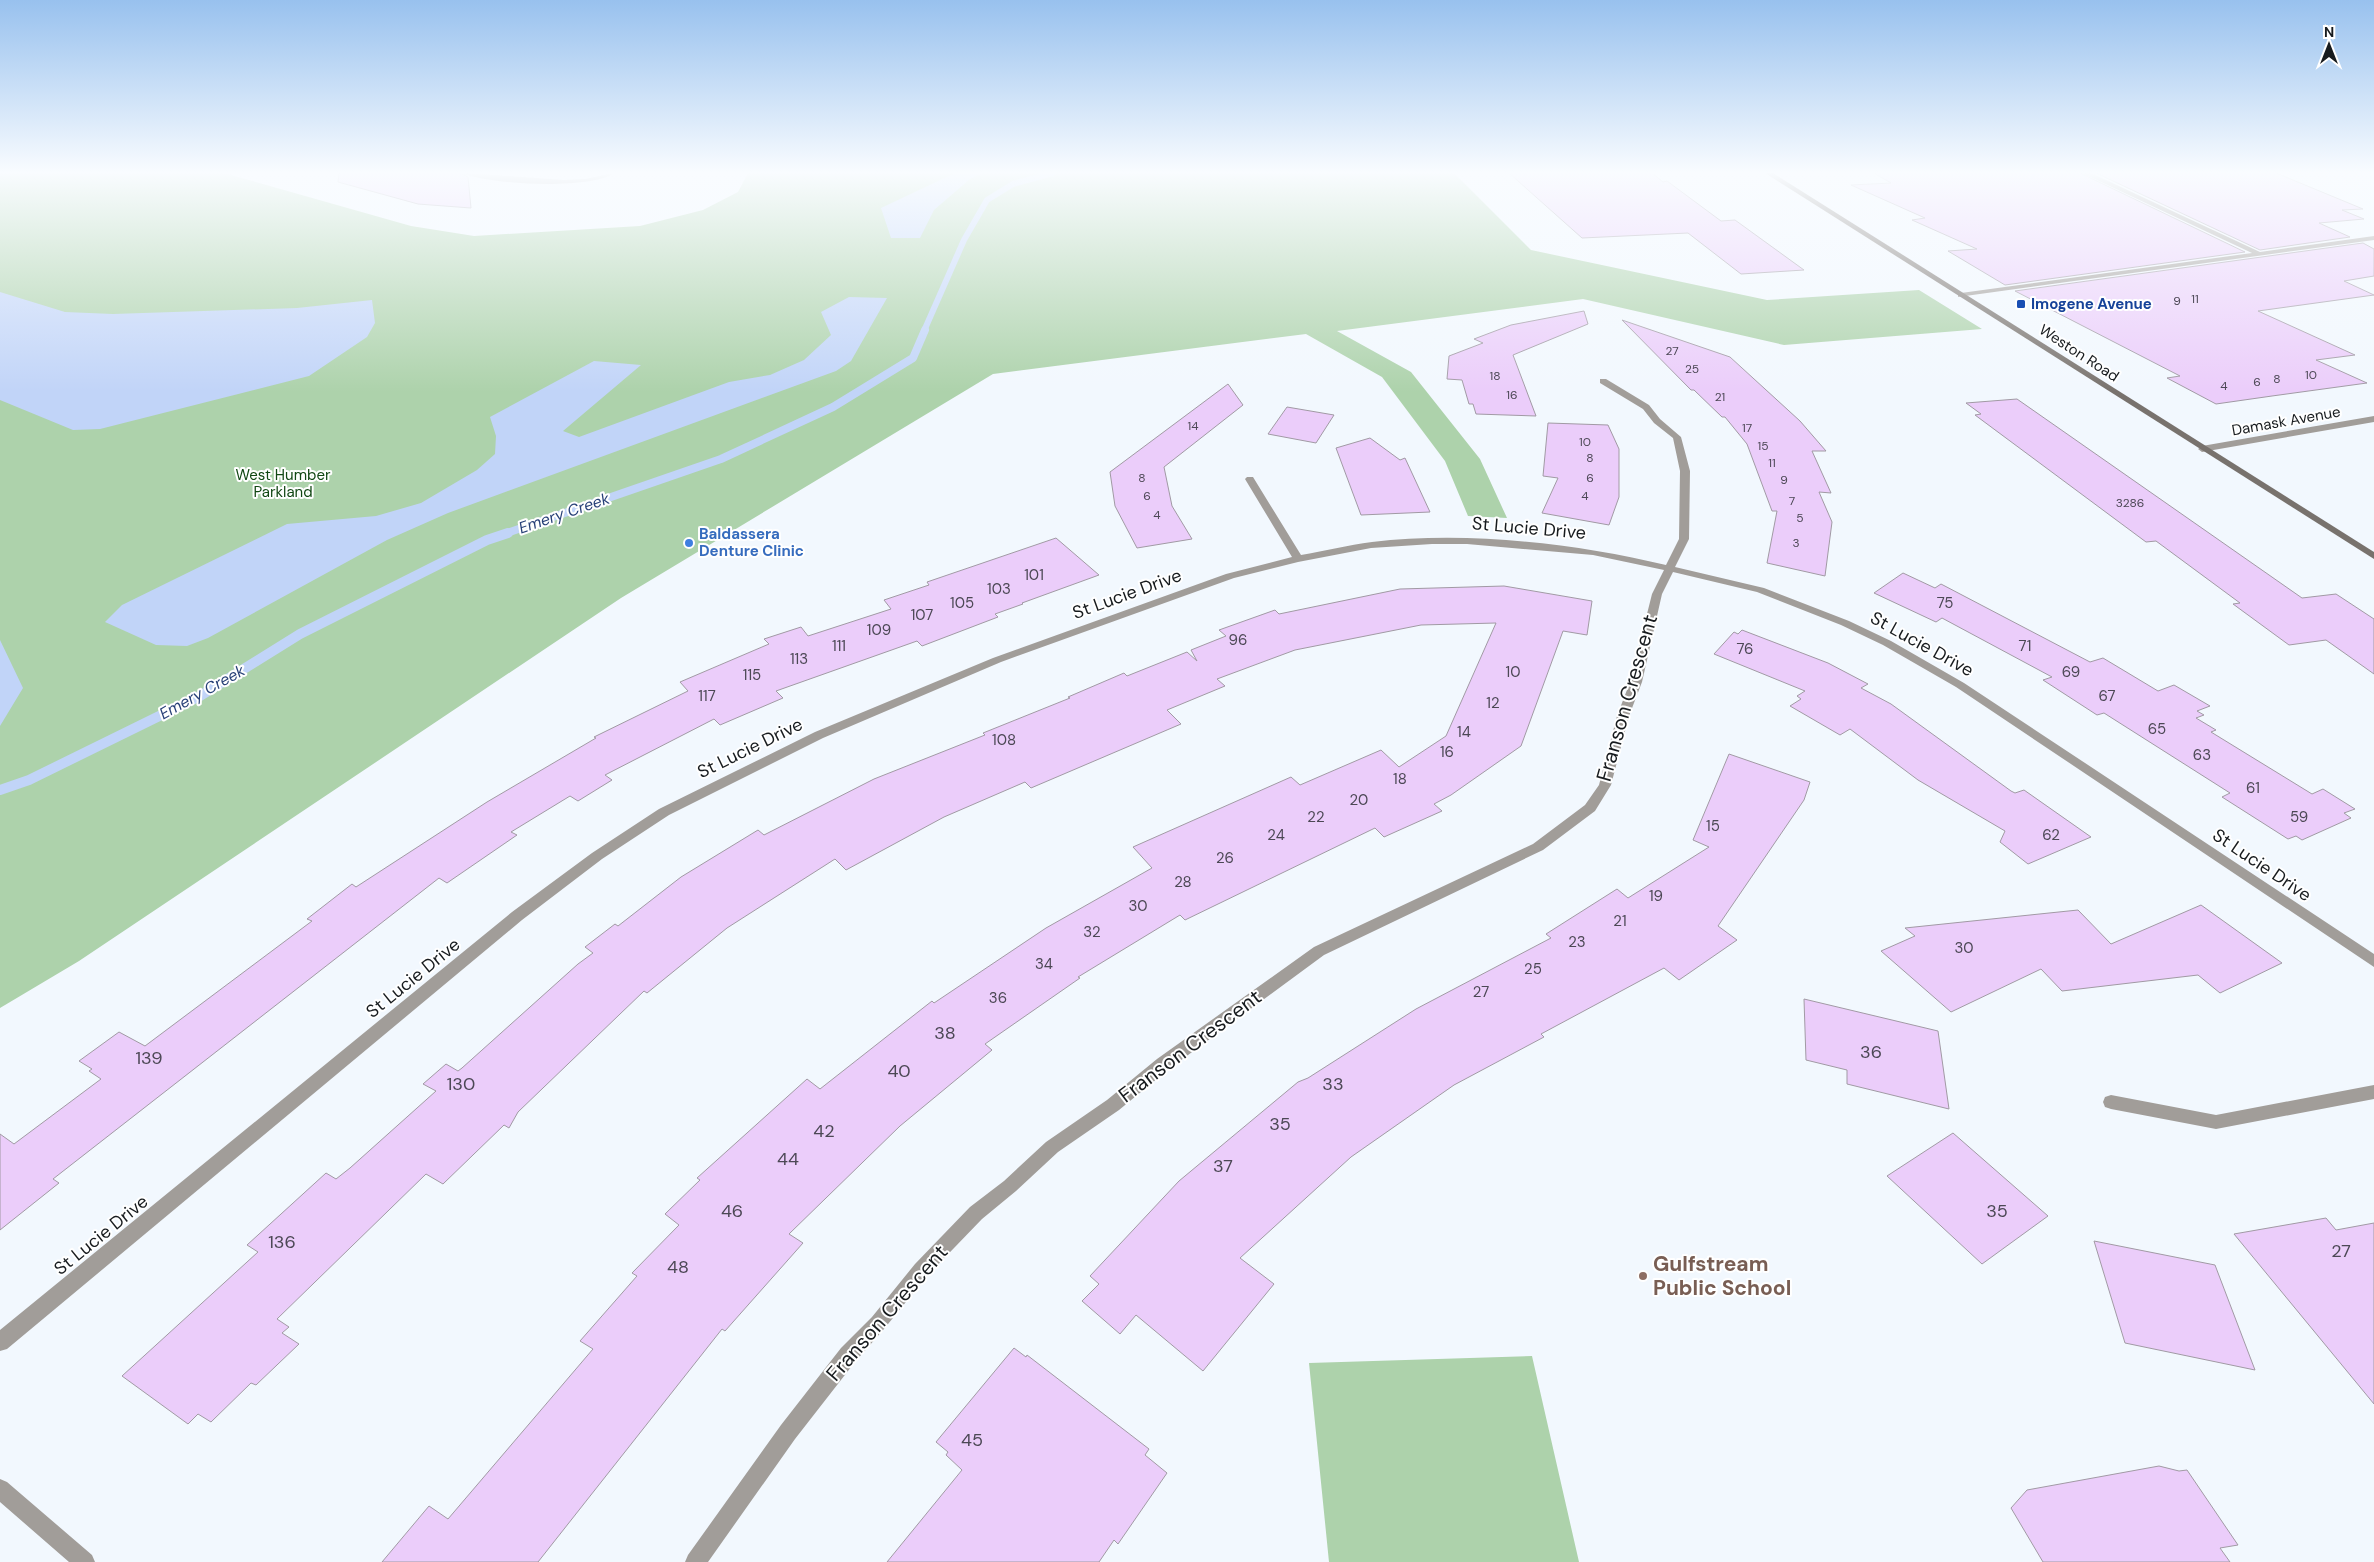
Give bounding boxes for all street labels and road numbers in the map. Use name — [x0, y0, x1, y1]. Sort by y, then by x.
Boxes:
street label: Weston Road — [2035, 320, 2123, 386]
street label: Damask Avenue — [2230, 402, 2342, 440]
street label: St Lucie Drive — [1471, 511, 1587, 545]
street label: St Lucie Drive — [1069, 563, 1185, 625]
street label: St Lucie Drive — [1866, 606, 1978, 682]
street label: Franson Crescent — [1590, 611, 1664, 785]
street label: St Lucie Drive — [693, 712, 807, 784]
street label: St Lucie Drive — [2208, 823, 2316, 907]
street label: St Lucie Drive — [361, 933, 465, 1023]
street label: Franson Crescent — [1113, 983, 1267, 1109]
street label: St Lucie Drive — [49, 1190, 153, 1280]
street label: Franson Crescent — [820, 1239, 954, 1387]

